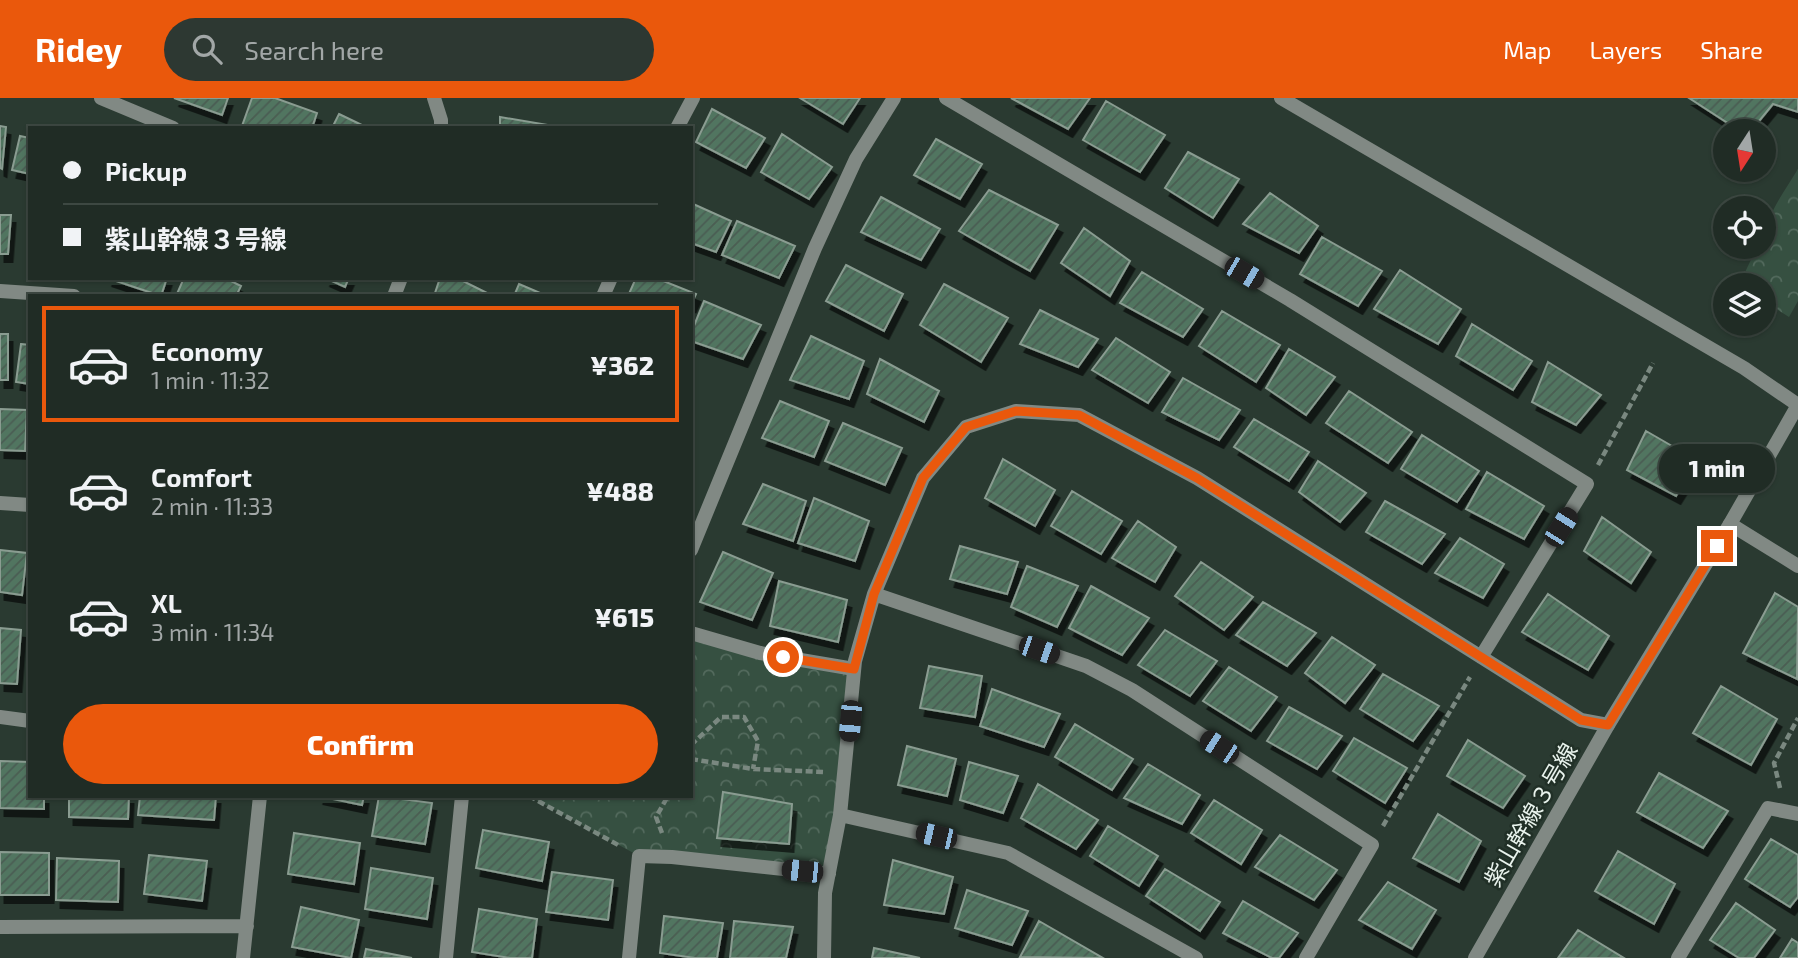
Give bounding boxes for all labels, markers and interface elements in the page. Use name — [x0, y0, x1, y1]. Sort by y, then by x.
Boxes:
search box — [164, 18, 654, 81]
text: Ridey — [35, 29, 122, 69]
icon: search — [188, 30, 226, 68]
text: Search here — [244, 34, 384, 65]
text: Map — [1503, 35, 1551, 64]
text: Layers — [1589, 35, 1662, 64]
text: Share — [1700, 35, 1763, 64]
north arrow — [1713, 119, 1776, 182]
map controls — [1713, 119, 1776, 336]
text: Pickup — [105, 155, 187, 186]
button: locate — [1713, 196, 1776, 259]
text: 紫山幹線３号線 — [105, 223, 287, 254]
car — [1221, 253, 1268, 293]
button: layers — [1713, 273, 1776, 336]
icon: car — [67, 333, 130, 396]
text: Economy — [151, 335, 263, 366]
text: ¥362 — [590, 349, 654, 380]
text: 1 min · 11:32 — [151, 366, 270, 394]
callout: 1 min — [1659, 444, 1775, 494]
text: 1 min — [1689, 454, 1745, 482]
icon: car — [67, 459, 130, 522]
text: Comfort — [151, 461, 252, 492]
text: ¥488 — [586, 475, 654, 506]
text: 2 min · 11:33 — [151, 492, 273, 520]
car — [1541, 504, 1582, 550]
route end — [1701, 530, 1733, 562]
icon: car — [67, 585, 130, 648]
text: XL — [151, 587, 182, 618]
text: ¥615 — [594, 601, 654, 632]
text: 3 min · 11:34 — [151, 618, 275, 646]
car — [1016, 633, 1063, 667]
route start — [767, 641, 799, 673]
car — [838, 699, 863, 743]
button: Confirm — [63, 704, 658, 784]
car — [1196, 727, 1243, 767]
street label: 紫山幹線３号線 — [1478, 738, 1583, 891]
car — [914, 821, 959, 851]
car — [781, 858, 824, 884]

